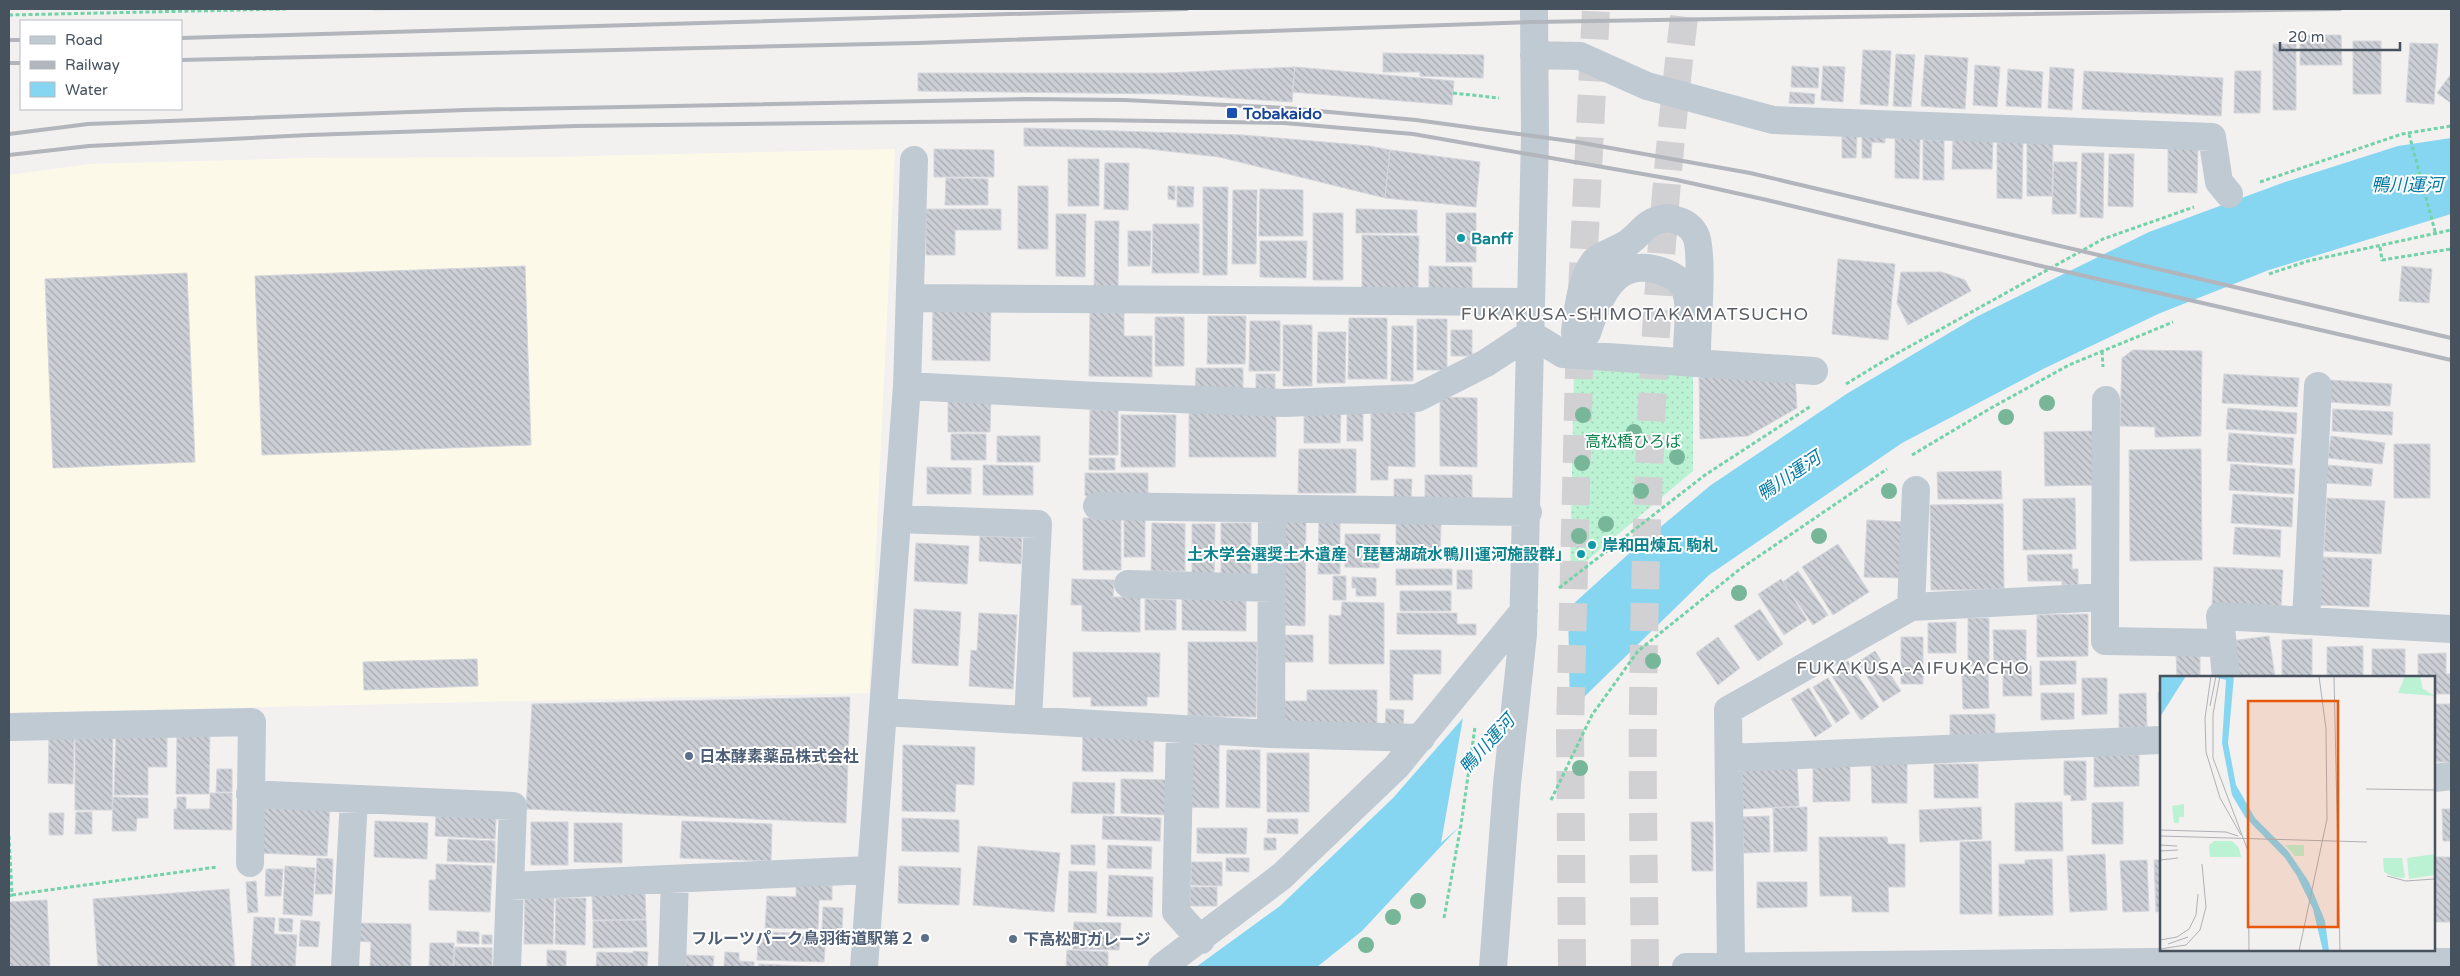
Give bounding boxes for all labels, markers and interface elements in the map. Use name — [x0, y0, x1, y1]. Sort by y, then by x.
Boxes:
legend — [20, 20, 182, 110]
scale bar — [2280, 20, 2400, 52]
text: 20 m — [2288, 28, 2325, 46]
text: Road — [65, 31, 103, 49]
text: Railway — [65, 56, 120, 74]
text: Water — [65, 81, 108, 99]
place label: Tobakaido — [1242, 104, 1322, 124]
marker: Tobakaido — [1225, 106, 1239, 120]
water label: 鴨川運河 — [2371, 174, 2446, 196]
place label: Banff — [1471, 229, 1514, 249]
marker: Banff — [1455, 232, 1467, 244]
district label: FUKAKUSA-SHIMOTAKAMATSUCHO — [1461, 303, 1809, 325]
park label: 高松橋ひろば — [1585, 432, 1681, 452]
water label: 鴨川運河 — [1753, 445, 1827, 505]
place label: 岸和田煉瓦 駒札 — [1602, 536, 1718, 556]
marker: 岸和田煉瓦 駒札 — [1586, 539, 1598, 551]
place label: 土木学会選奨土木遺産「琵琶湖疏水鴨川運河施設群」 — [1187, 545, 1571, 565]
marker: 土木学会選奨土木遺産「琵琶湖疏水鴨川運河施設群」 — [1575, 548, 1587, 560]
district label: FUKAKUSA-AIFUKACHO — [1796, 657, 2030, 679]
inset map — [2160, 676, 2435, 951]
water label: 鴨川運河 — [1455, 708, 1521, 778]
place label: 日本酵素薬品株式会社 — [699, 747, 859, 767]
marker: 日本酵素薬品株式会社 — [683, 750, 695, 762]
place label: フルーツパーク鳥羽街道駅第２ — [691, 929, 915, 949]
place label: 下高松町ガレージ — [1023, 930, 1151, 950]
marker: フルーツパーク鳥羽街道駅第２ — [919, 932, 931, 944]
marker: 下高松町ガレージ — [1007, 933, 1019, 945]

